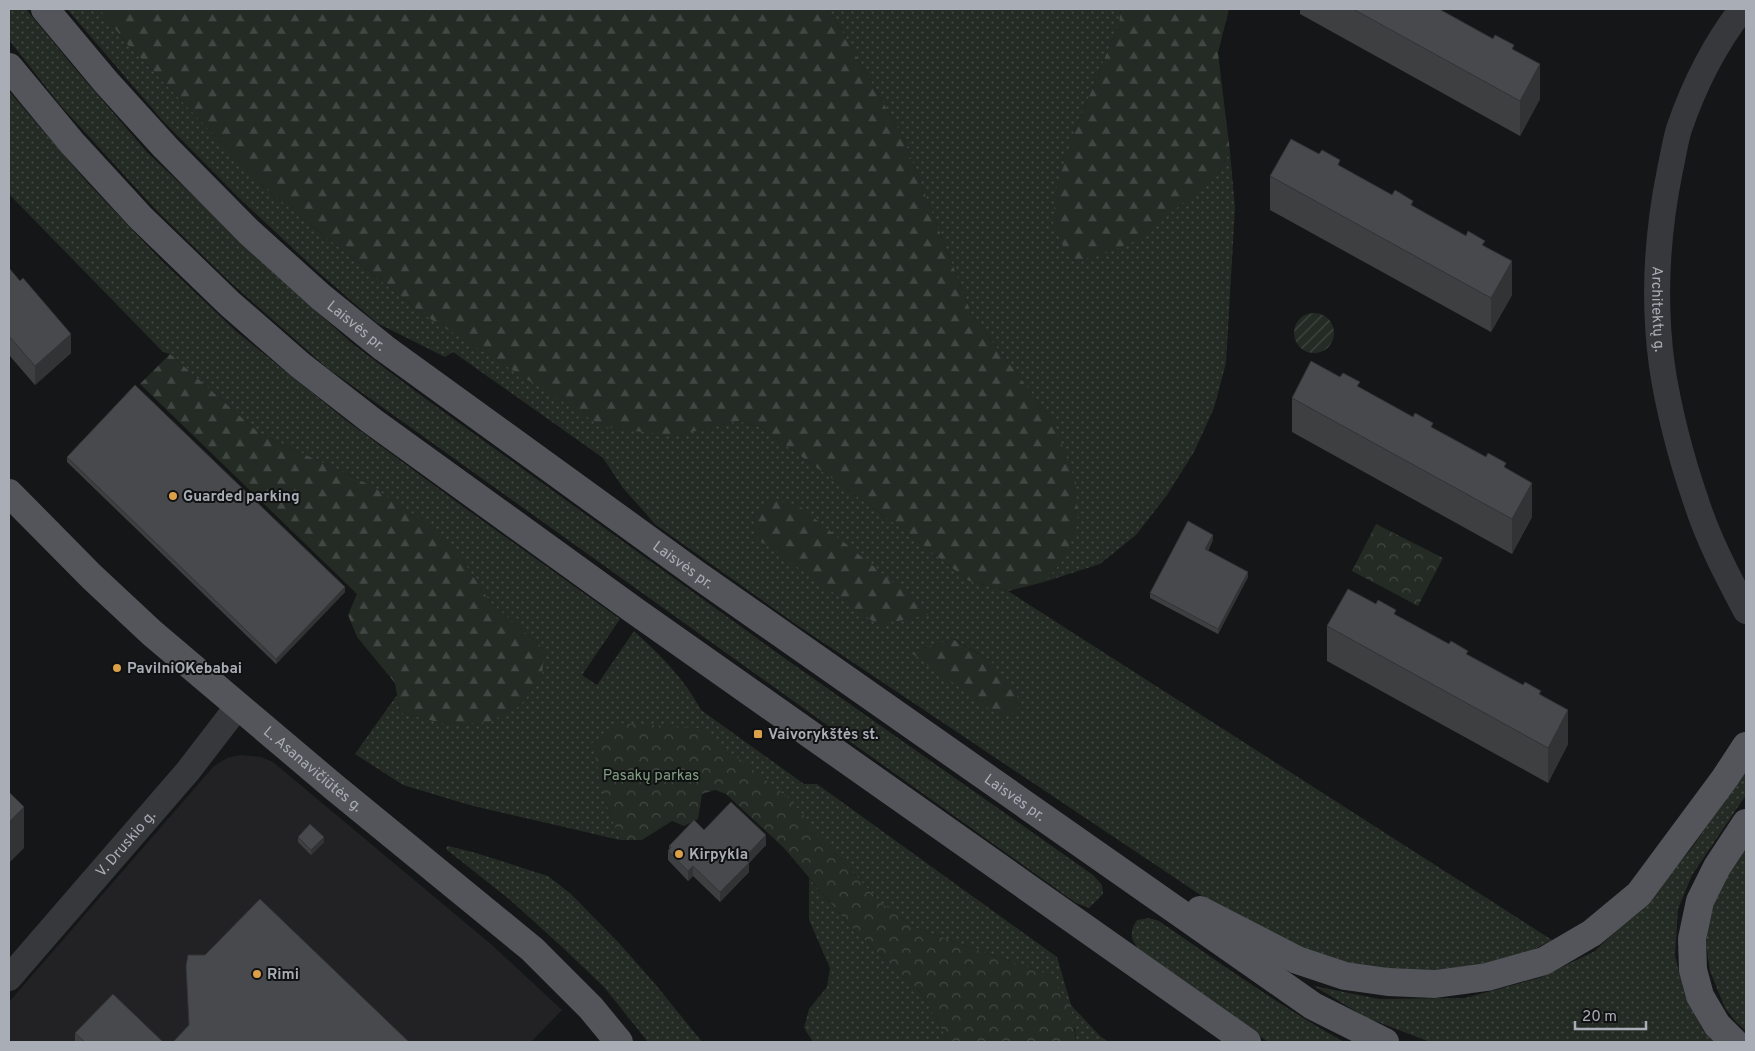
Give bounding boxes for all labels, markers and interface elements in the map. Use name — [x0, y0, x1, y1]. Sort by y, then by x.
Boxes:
street label: Architektų g. — [1646, 266, 1668, 353]
street label: Laisvės pr. — [322, 297, 389, 356]
place label: Guarded parking — [183, 488, 300, 507]
marker: Guarded parking — [167, 490, 179, 502]
street label: Laisvės pr. — [648, 538, 717, 594]
place label: PavilniOKebabai — [127, 660, 242, 679]
marker: PavilniOKebabai — [111, 662, 123, 674]
street label: L. Asanavičiūtės g. — [259, 723, 365, 817]
place label: Vaivorykštės st. — [768, 726, 879, 745]
marker: Vaivorykštės st. — [752, 728, 764, 740]
park label: Pasakų parkas — [603, 767, 699, 786]
street label: Laisvės pr. — [980, 771, 1048, 826]
street label: V. Druskio g. — [92, 807, 161, 882]
place label: Kirpykla — [689, 846, 748, 865]
marker: Kirpykla — [673, 848, 685, 860]
place label: Rimi — [267, 966, 299, 985]
marker: Rimi — [251, 968, 263, 980]
scale bar — [1575, 998, 1646, 1030]
text: 20 m — [1582, 1008, 1617, 1027]

